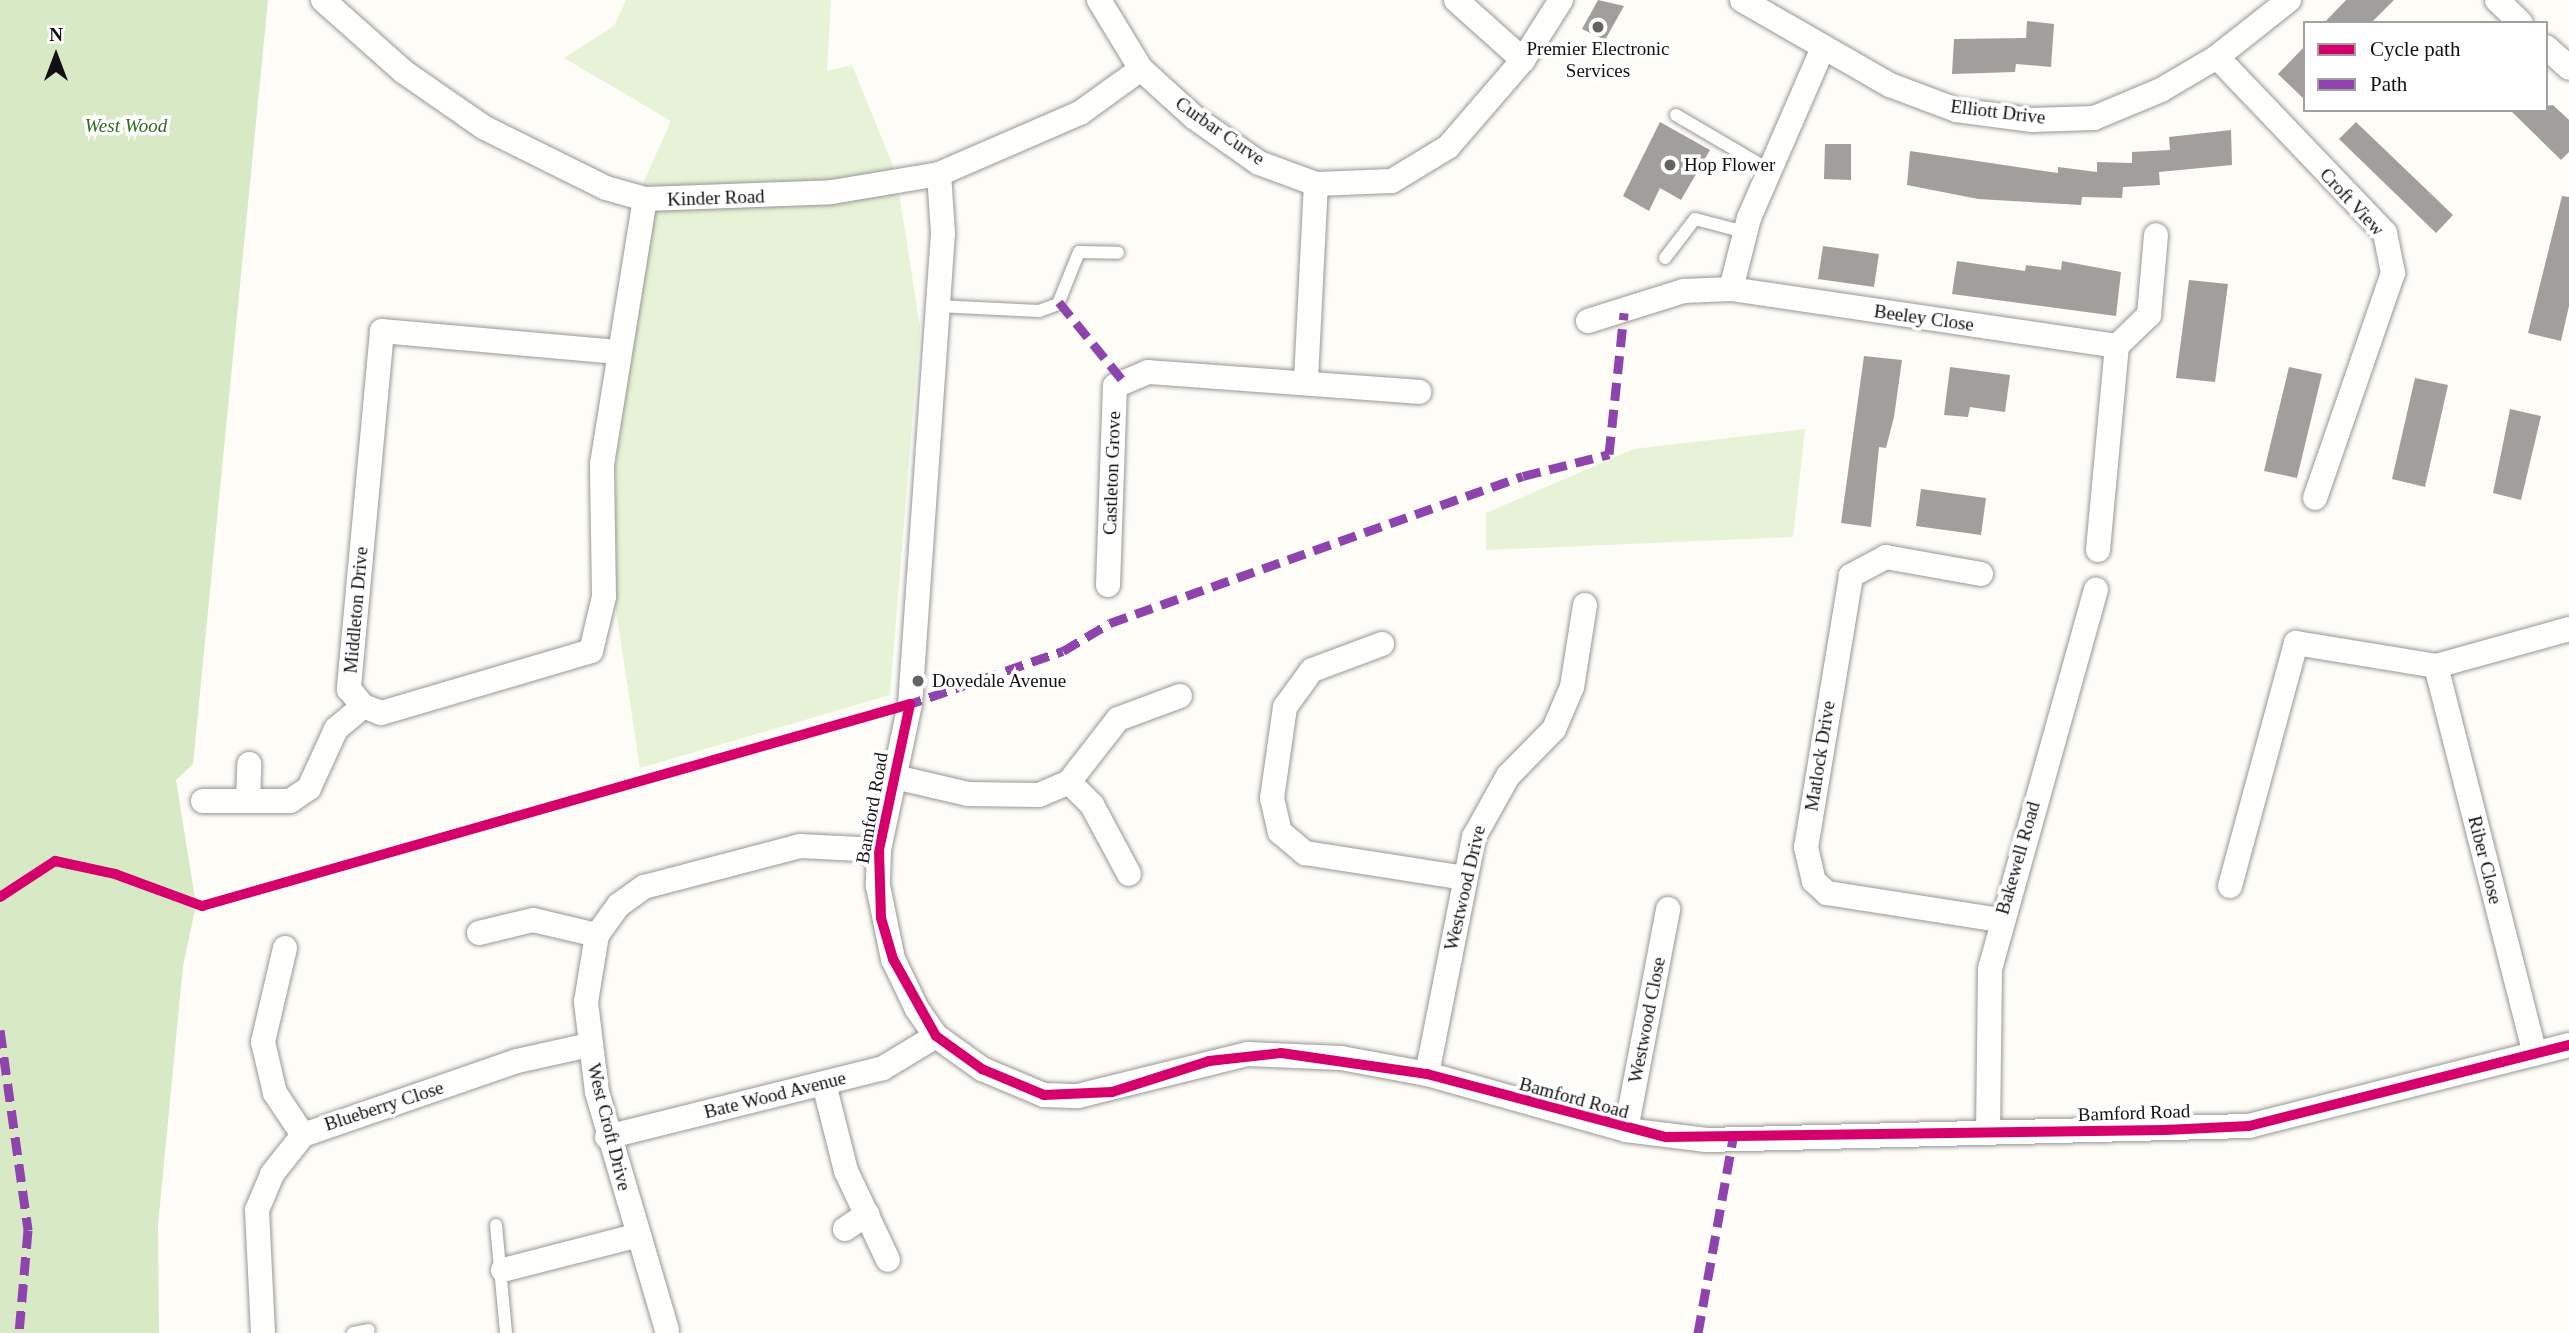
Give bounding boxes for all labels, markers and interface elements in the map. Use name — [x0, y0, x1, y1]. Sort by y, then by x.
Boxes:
marker: Premier Electronic Services — [1590, 19, 1606, 35]
north arrow — [21, 21, 91, 91]
legend — [2303, 21, 2548, 112]
text: N — [49, 24, 63, 45]
text: Cycle path — [2370, 37, 2460, 61]
place label: Premier Electronic Services — [1527, 38, 1669, 82]
text: Path — [2370, 72, 2407, 96]
street label: Curbar Curve — [1171, 92, 1269, 170]
street label: Elliott Drive — [1949, 95, 2047, 129]
park label: West Wood — [85, 115, 167, 137]
place label: Hop Flower — [1684, 154, 1775, 176]
marker: Hop Flower — [1662, 157, 1678, 173]
street label: Croft View — [2315, 163, 2389, 241]
street label: Kinder Road — [667, 185, 765, 211]
street label: Beeley Close — [1873, 300, 1975, 336]
street label: Castleton Grove — [1098, 411, 1126, 535]
street label: Middleton Drive — [339, 546, 373, 674]
place label: Dovedale Avenue — [932, 670, 1067, 692]
marker: Dovedale Avenue — [910, 673, 926, 689]
street label: Matlock Drive — [1800, 699, 1840, 813]
street label: Bamford Road — [851, 751, 893, 865]
street label: Bakewell Road — [1991, 799, 2045, 917]
street label: Riber Close — [2463, 813, 2507, 907]
street label: Westwood Drive — [1440, 823, 1490, 953]
street label: Westwood Close — [1624, 955, 1670, 1085]
street label: West Croft Drive — [582, 1061, 636, 1193]
street label: Bate Wood Avenue — [701, 1066, 849, 1124]
street label: Bamford Road — [1517, 1072, 1631, 1124]
street label: Blueberry Close — [322, 1076, 446, 1136]
street label: Bamford Road — [2077, 1100, 2191, 1126]

